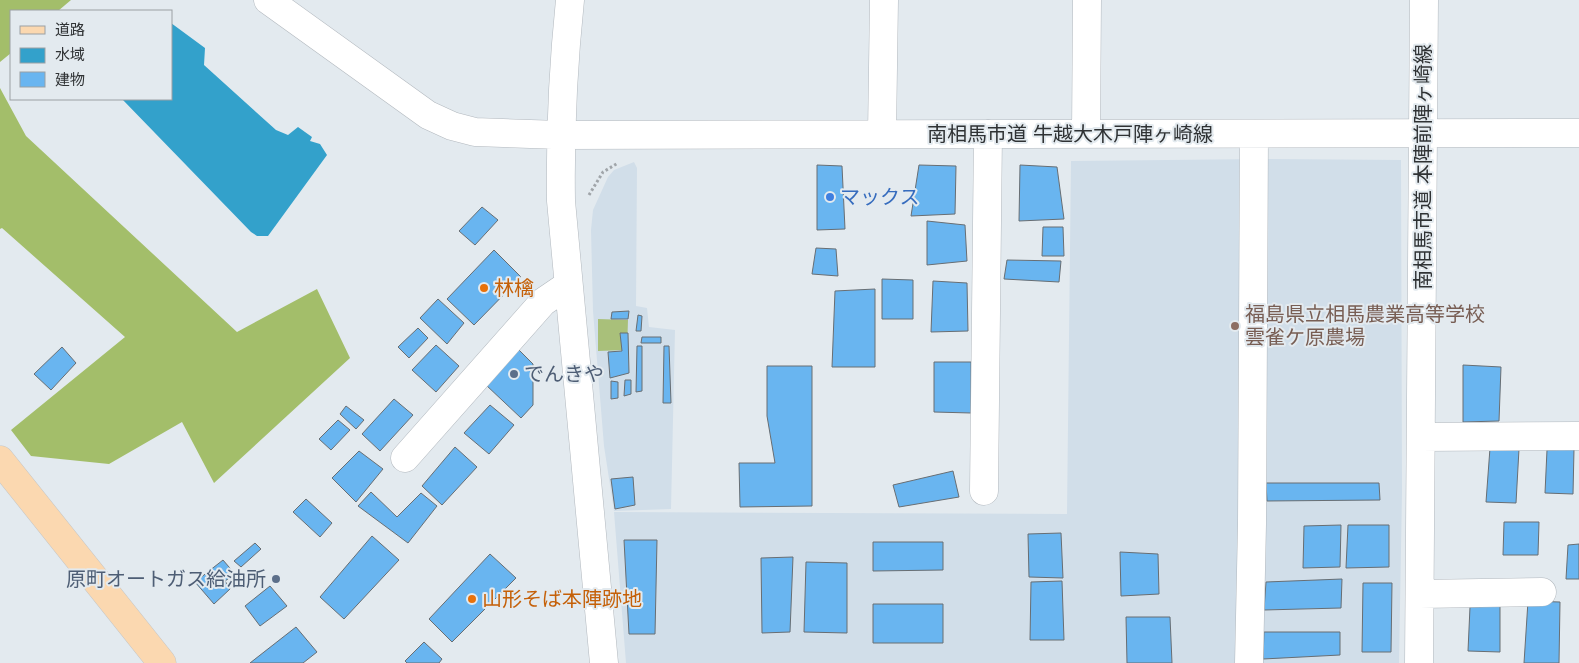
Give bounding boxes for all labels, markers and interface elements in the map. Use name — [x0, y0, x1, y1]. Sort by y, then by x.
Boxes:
legend — [10, 10, 172, 100]
text: 道路 — [55, 19, 85, 41]
text: 水域 — [55, 44, 85, 66]
street label: 南相馬市道 本陣前陣ヶ崎線 — [1409, 44, 1438, 290]
text: 建物 — [55, 69, 85, 91]
street label: 南相馬市道 牛越大木戸陣ヶ崎線 — [927, 120, 1213, 149]
place label: マックス — [840, 183, 919, 212]
marker: マックス — [824, 191, 836, 203]
place label: 林檎 — [494, 274, 534, 303]
marker: 林檎 — [478, 282, 490, 294]
place label: 福島県立相馬農業高等学校 雲雀ケ原農場 — [1245, 300, 1485, 352]
marker: 福島県立相馬農業高等学校 雲雀ケ原農場 — [1229, 320, 1241, 332]
place label: でんきや — [524, 360, 604, 389]
marker: でんきや — [508, 368, 520, 380]
place label: 原町オートガス給油所 — [66, 565, 266, 594]
marker: 原町オートガス給油所 — [270, 573, 282, 585]
place label: 山形そば本陣跡地 — [482, 585, 642, 614]
marker: 山形そば本陣跡地 — [466, 593, 478, 605]

